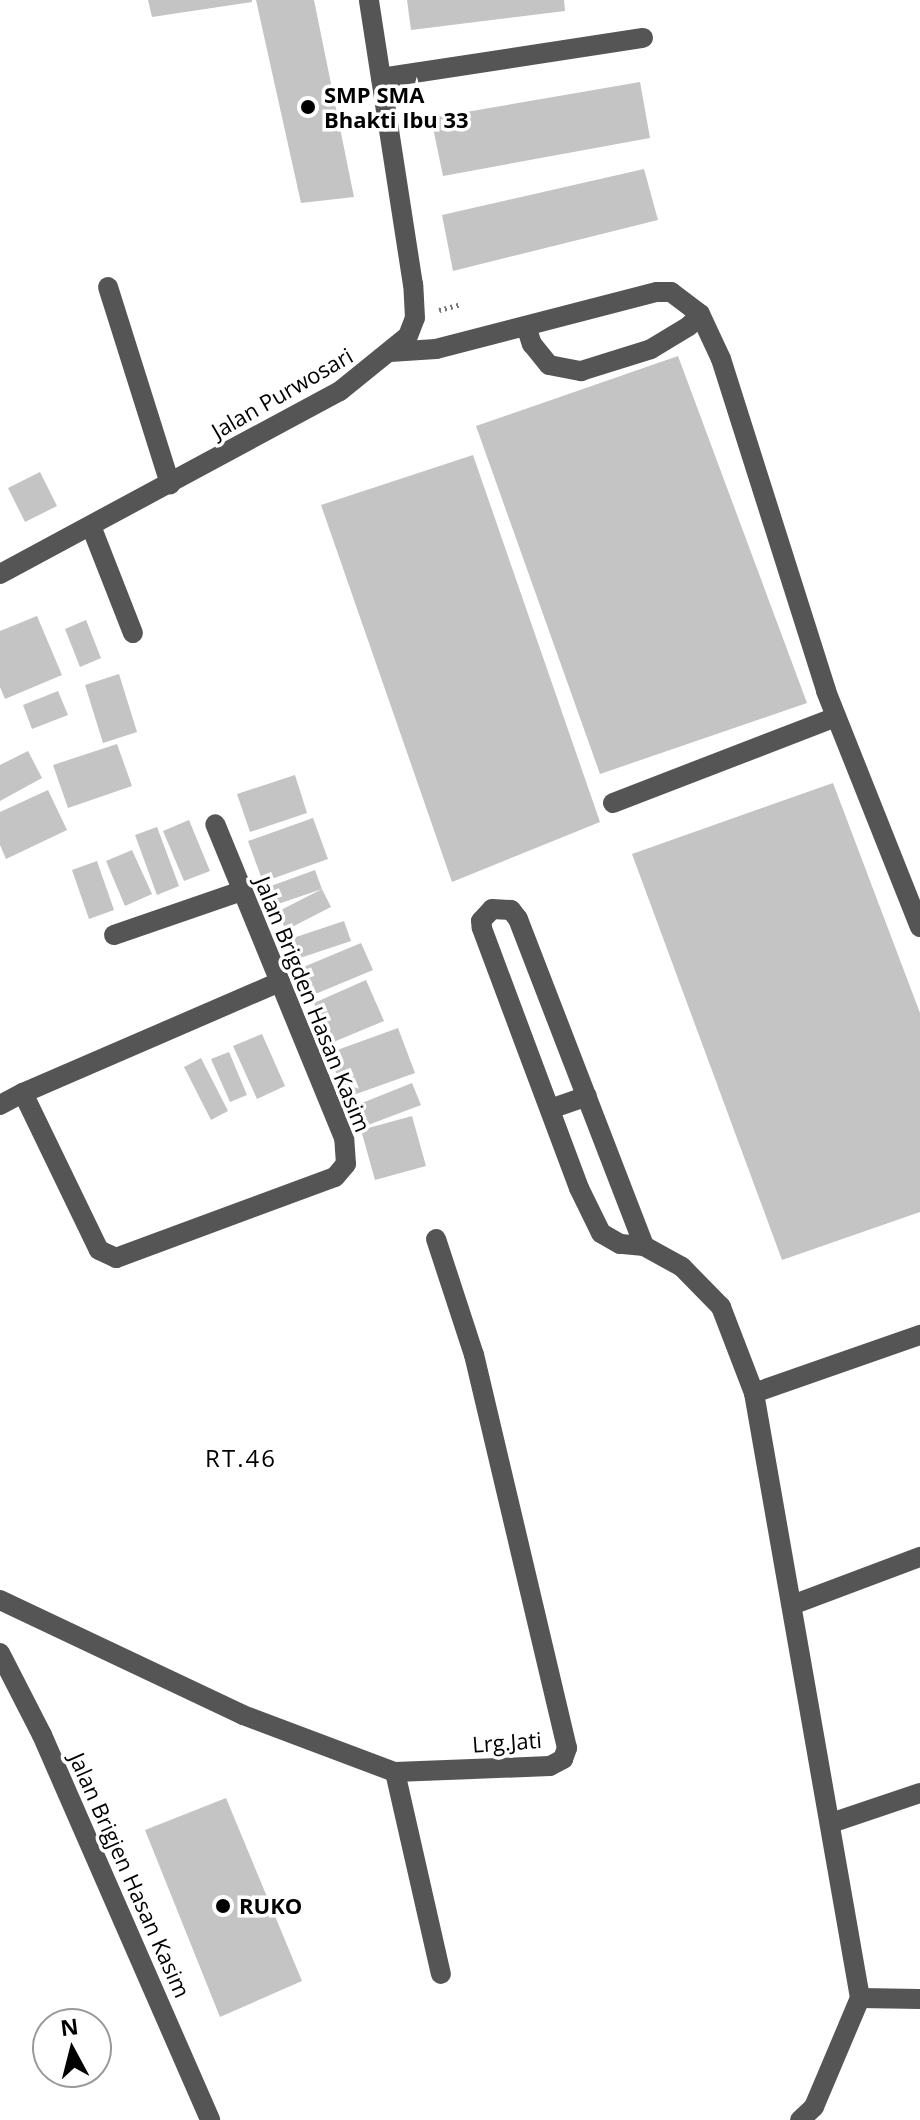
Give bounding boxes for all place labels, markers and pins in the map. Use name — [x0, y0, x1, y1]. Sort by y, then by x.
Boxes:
place label: SMP SMA Bhakti Ibu 33 — [324, 81, 469, 132]
marker: SMP SMA Bhakti Ibu 33 — [299, 98, 317, 116]
place label: RUKO — [239, 1893, 302, 1919]
marker: RUKO — [214, 1897, 232, 1915]

